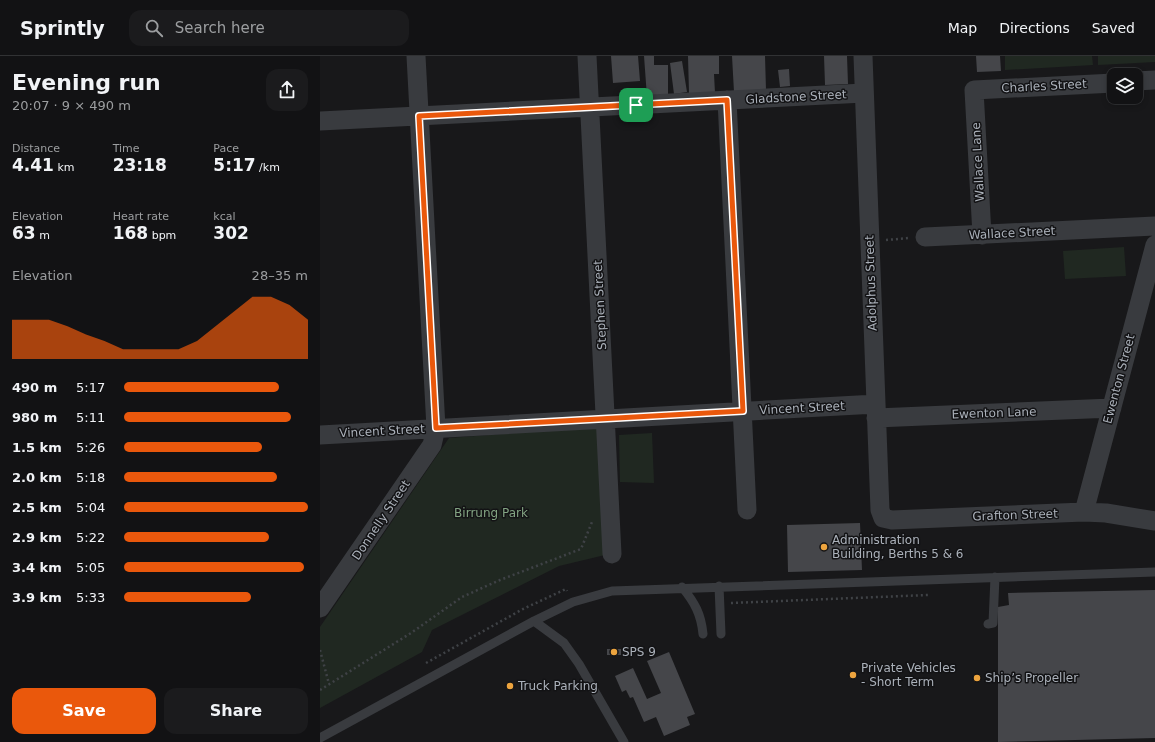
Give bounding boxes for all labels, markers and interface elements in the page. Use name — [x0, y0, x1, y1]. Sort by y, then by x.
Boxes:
search box — [129, 10, 409, 46]
text: Sprintly — [20, 17, 105, 39]
icon: search — [143, 17, 165, 39]
text: Search here — [175, 19, 265, 37]
text: Map — [948, 20, 977, 36]
text: Directions — [999, 20, 1070, 36]
text: Saved — [1092, 20, 1135, 36]
map controls — [1107, 68, 1143, 104]
button: layers — [1107, 68, 1143, 104]
button: share — [266, 69, 308, 111]
text: Evening run — [12, 70, 161, 95]
street label: Charles Street — [1001, 77, 1087, 95]
street label: Gladstone Street — [745, 87, 847, 107]
pin — [619, 88, 653, 122]
icon: arrive — [625, 94, 647, 116]
text: 20:07 · 9 × 490 m — [12, 98, 131, 113]
street label: Wallace Lane — [969, 122, 987, 202]
text: Distance — [12, 142, 60, 155]
text: Time — [113, 142, 140, 155]
text: Pace — [213, 142, 239, 155]
text: 4.41 — [12, 155, 54, 175]
text: 23:18 — [113, 155, 167, 175]
text: 5:17 — [213, 155, 256, 175]
text: km — [54, 161, 75, 174]
text: /km — [256, 161, 280, 174]
text: Elevation — [12, 210, 63, 223]
text: Heart rate — [113, 210, 169, 223]
text: kcal — [213, 210, 236, 223]
text: 63 — [12, 223, 36, 243]
text: 168 — [113, 223, 148, 243]
text: 302 — [213, 223, 249, 243]
street label: Wallace Street — [968, 224, 1056, 242]
text: m — [36, 229, 50, 242]
text: bpm — [148, 229, 176, 242]
street label: Adolphus Street — [862, 235, 880, 331]
street label: Stephen Street — [591, 259, 609, 350]
text: Elevation — [12, 268, 72, 283]
text: 28–35 m — [252, 268, 308, 283]
street label: Ewenton Street — [1100, 332, 1138, 425]
text: 490 m — [12, 380, 57, 395]
text: 5:17 — [76, 380, 105, 395]
street label: Vincent Street — [759, 399, 845, 417]
street label: Ewenton Lane — [951, 405, 1037, 421]
text: 980 m — [12, 410, 57, 425]
text: 5:11 — [76, 410, 105, 425]
street label: Vincent Street — [339, 422, 425, 440]
text: 1.5 km — [12, 440, 62, 455]
text: 5:26 — [76, 440, 105, 455]
text: 2.0 km — [12, 470, 62, 485]
text: 5:18 — [76, 470, 105, 485]
street label: Donnelly Street — [349, 477, 413, 563]
text: 2.5 km — [12, 500, 62, 515]
text: 5:04 — [76, 500, 105, 515]
park label: Birrung Park — [454, 506, 528, 520]
street label: Grafton Street — [972, 507, 1058, 523]
text: 2.9 km — [12, 530, 62, 545]
text: 5:22 — [76, 530, 105, 545]
place label: Administration Building, Berths 5 & 6 — [832, 533, 964, 561]
marker: Administration Building, Berths 5 & 6 — [819, 542, 829, 552]
text: 3.4 km — [12, 560, 62, 575]
text: 5:05 — [76, 560, 105, 575]
text: 3.9 km — [12, 590, 62, 605]
text: 5:33 — [76, 590, 105, 605]
place label: SPS 9 — [622, 645, 656, 659]
marker: SPS 9 — [609, 647, 619, 657]
place label: Private Vehicles - Short Term — [861, 661, 956, 689]
marker: Private Vehicles - Short Term — [848, 670, 858, 680]
place label: Ship’s Propeller — [985, 671, 1078, 685]
marker: Ship’s Propeller — [972, 673, 982, 683]
place label: Truck Parking — [517, 679, 598, 693]
marker: Truck Parking — [505, 681, 515, 691]
button: Save — [12, 688, 156, 734]
button: Share — [164, 688, 308, 734]

